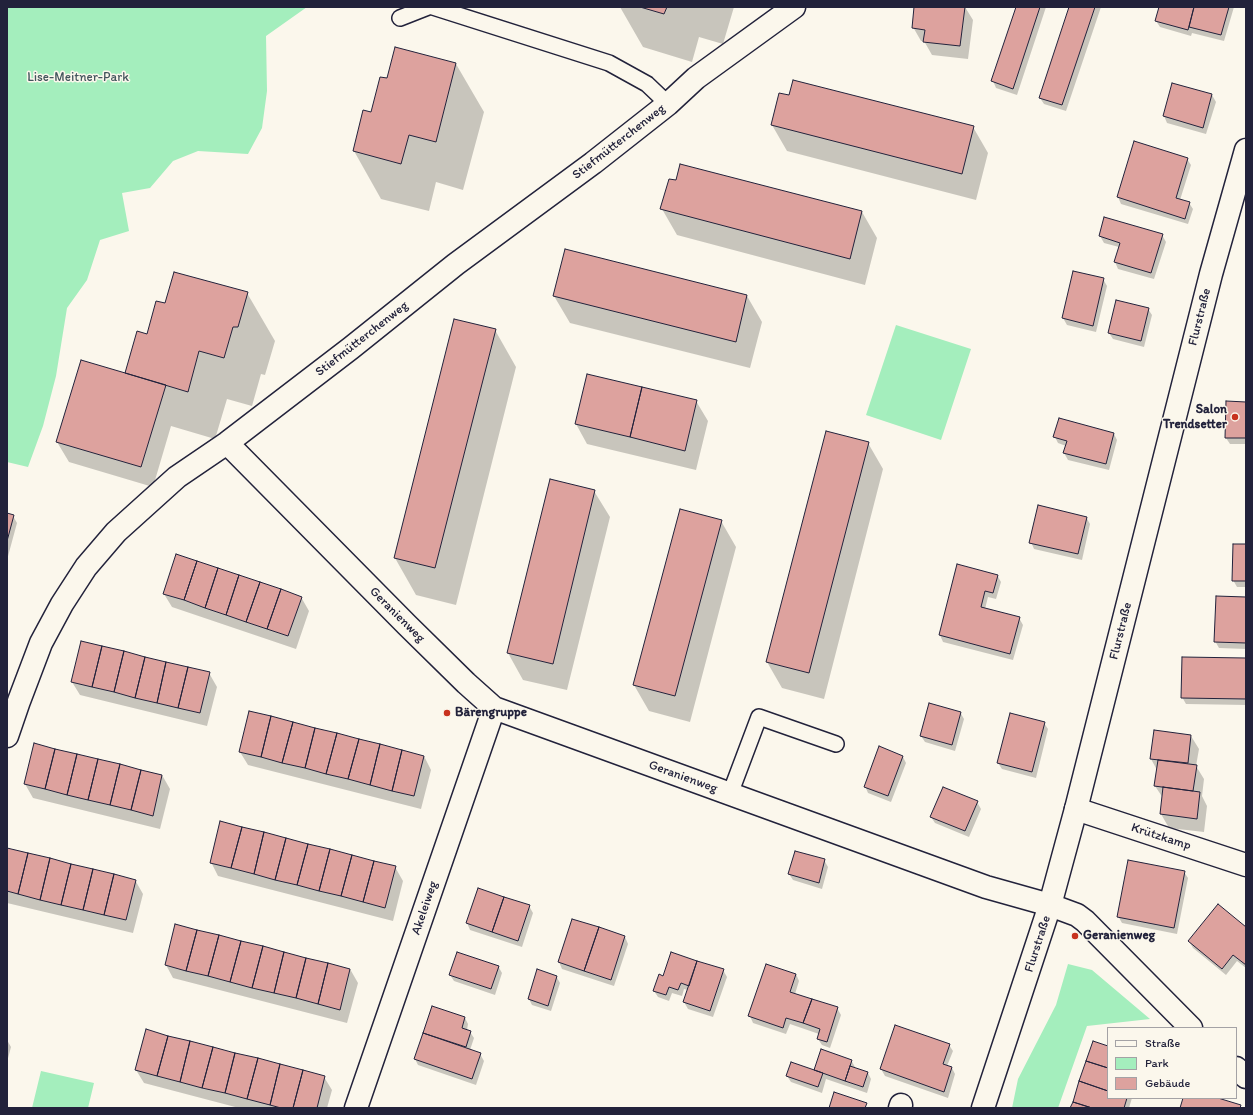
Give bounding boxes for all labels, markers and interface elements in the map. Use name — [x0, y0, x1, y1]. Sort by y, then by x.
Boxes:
park label: Lise-Meitner-Park — [27, 70, 129, 86]
street label: Stiefmütterchenweg — [569, 101, 669, 183]
street label: Flurstraße — [1185, 287, 1215, 347]
street label: Stiefmütterchenweg — [312, 298, 412, 380]
place label: Salon Trendsetter — [1163, 402, 1227, 433]
marker: Salon Trendsetter — [1230, 412, 1240, 422]
street label: Geranienweg — [366, 584, 428, 646]
street label: Flurstraße — [1106, 601, 1136, 661]
place label: Bärengruppe — [455, 705, 527, 721]
marker: Bärengruppe — [442, 708, 452, 718]
street label: Geranienweg — [646, 757, 720, 797]
street label: Krützkamp — [1129, 820, 1193, 854]
street label: Akeleiweg — [409, 879, 441, 937]
street label: Flurstraße — [1022, 914, 1054, 974]
place label: Geranienweg — [1083, 928, 1155, 944]
marker: Geranienweg — [1070, 931, 1080, 941]
legend — [1107, 1027, 1237, 1099]
text: Straße — [1145, 1036, 1180, 1050]
text: Park — [1145, 1056, 1169, 1070]
text: Gebäude — [1145, 1076, 1190, 1090]

